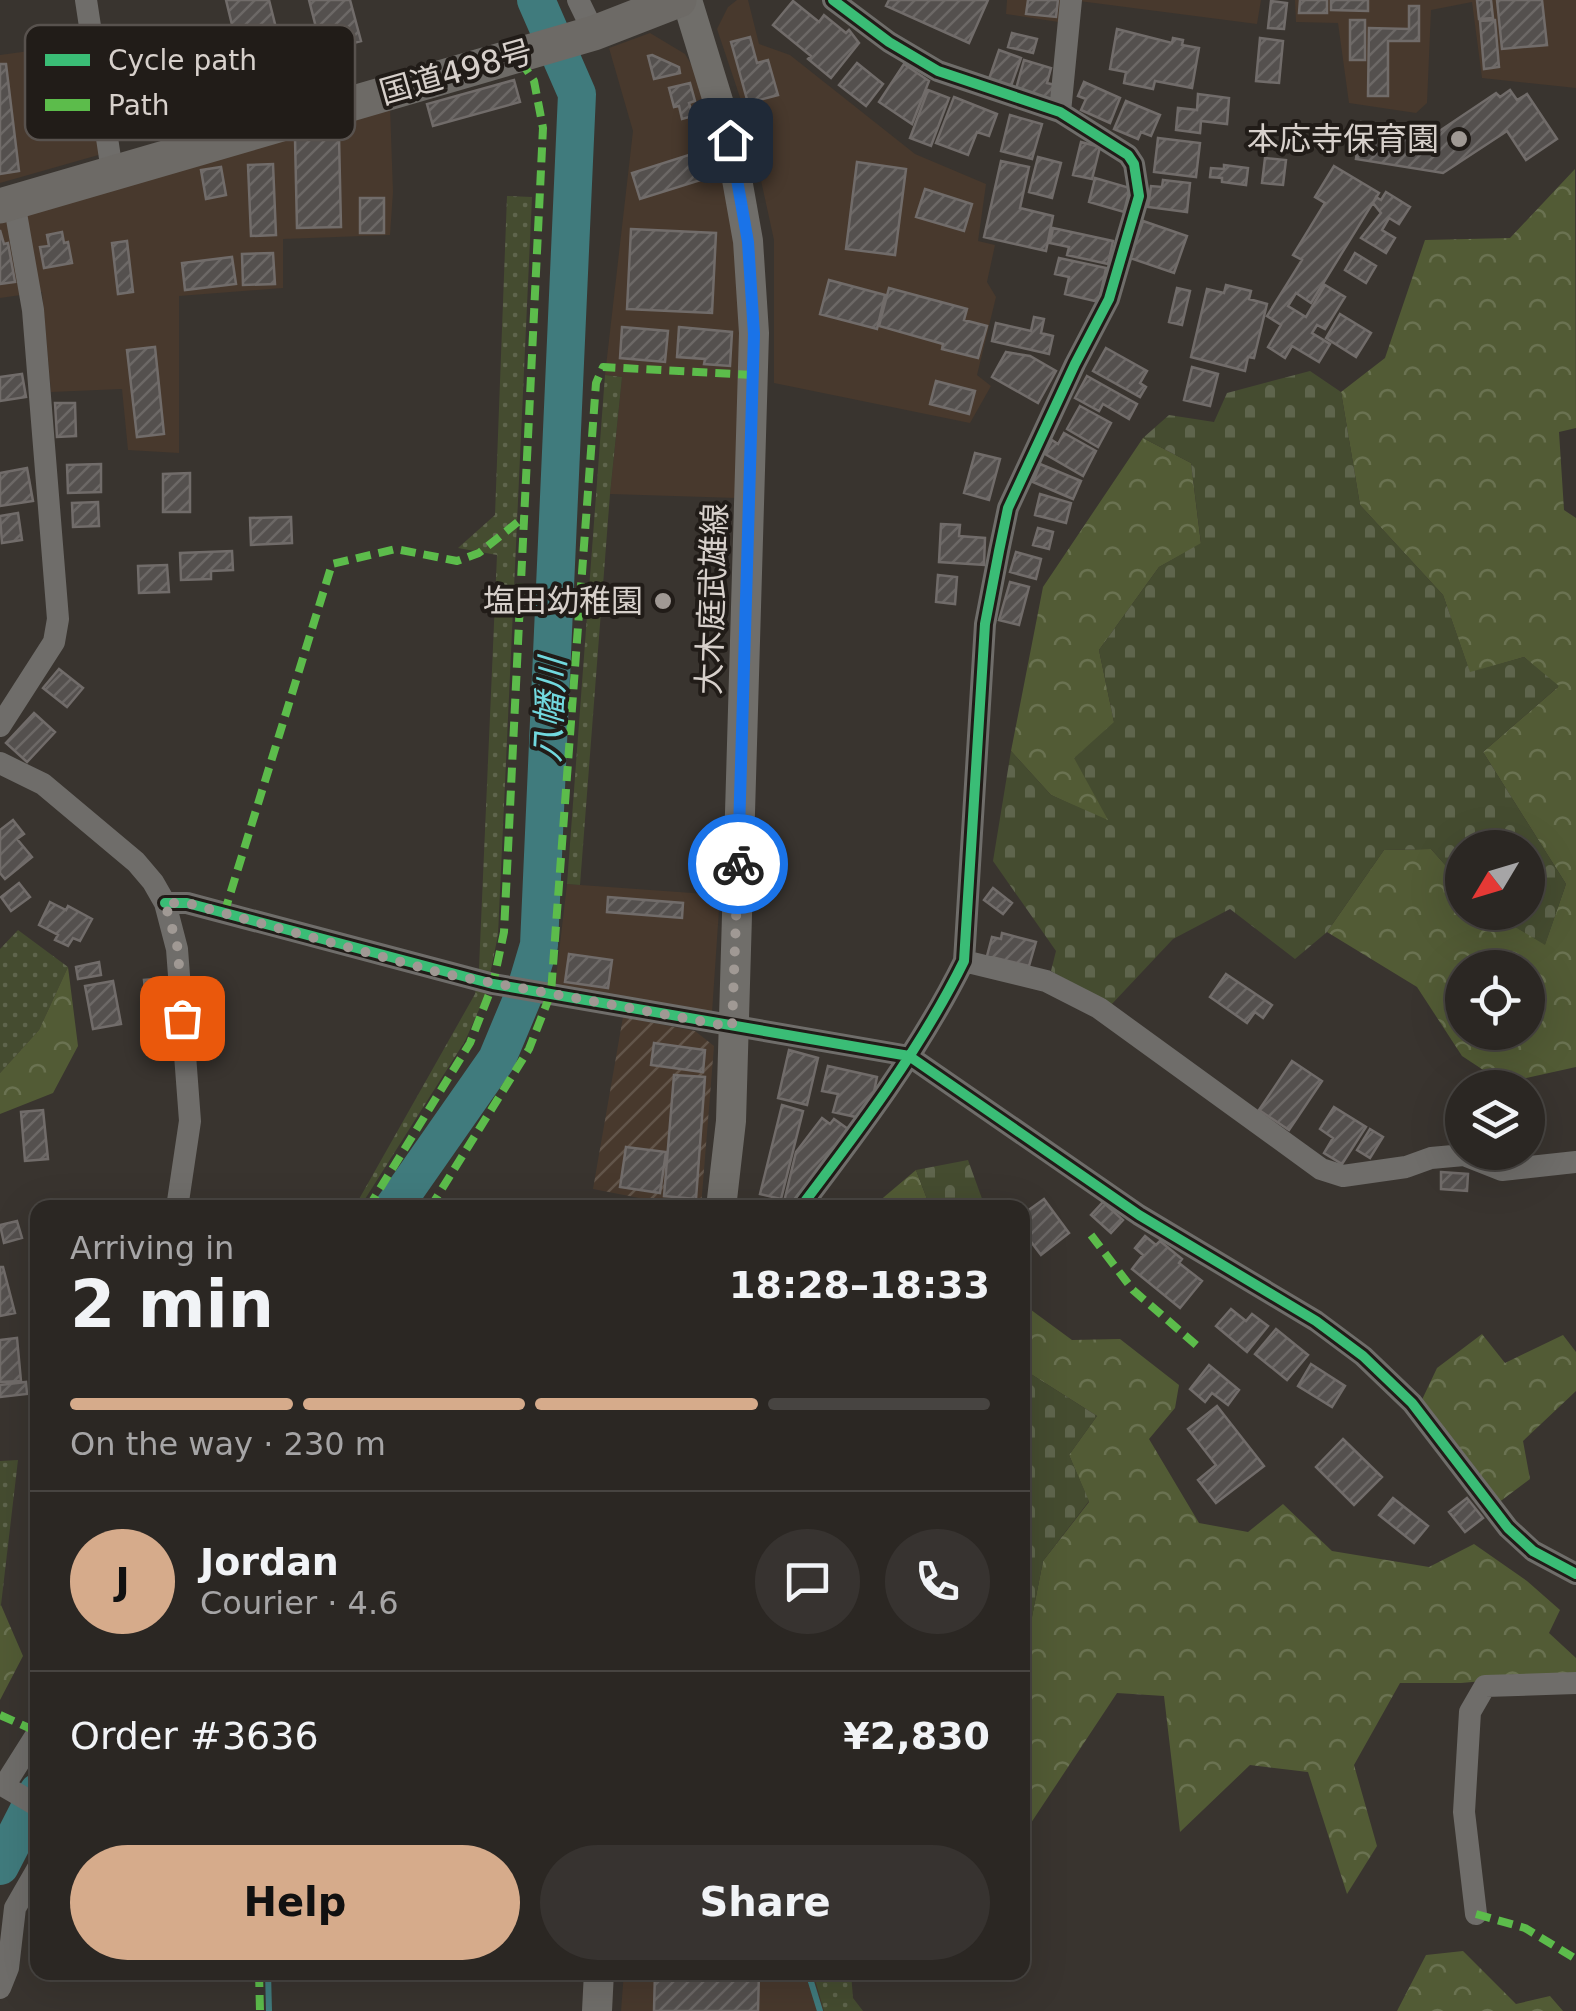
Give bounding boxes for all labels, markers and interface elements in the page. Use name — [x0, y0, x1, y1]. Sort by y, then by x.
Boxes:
legend — [25, 25, 355, 140]
street label: 国道498号 — [375, 32, 537, 112]
text: Cycle path — [108, 44, 257, 77]
text: Path — [108, 89, 170, 122]
pin — [688, 98, 773, 183]
icon: home — [703, 113, 758, 168]
place label: 本応寺保育園 — [1247, 120, 1439, 158]
marker: 本応寺保育園 — [1448, 128, 1470, 150]
street label: 大木庭武雄線 — [690, 502, 734, 696]
place label: 塩田幼稚園 — [483, 582, 643, 620]
marker: 塩田幼稚園 — [652, 590, 674, 612]
water label: 八幡川 — [527, 653, 573, 763]
courier — [688, 814, 788, 914]
north arrow — [1445, 830, 1545, 930]
map controls — [1445, 830, 1545, 1170]
icon: bike — [711, 837, 766, 892]
button: locate — [1445, 950, 1545, 1050]
pin — [140, 976, 225, 1061]
icon: bag — [155, 991, 210, 1046]
button: layers — [1445, 1070, 1545, 1170]
text: Arriving in — [70, 1229, 234, 1267]
text: 18:28–18:33 — [729, 1263, 990, 1307]
text: 2 min — [70, 1267, 274, 1342]
text: On the way · 230 m — [70, 1425, 386, 1463]
button: chat — [755, 1529, 860, 1634]
button: phone — [885, 1529, 990, 1634]
text: Jordan — [200, 1540, 339, 1584]
text: J — [115, 1559, 130, 1603]
text: Courier · 4.6 — [200, 1584, 399, 1622]
text: Order #3636 — [70, 1714, 319, 1758]
text: ¥2,830 — [843, 1714, 990, 1758]
button: Help — [70, 1845, 520, 1960]
button: Share — [540, 1845, 990, 1960]

